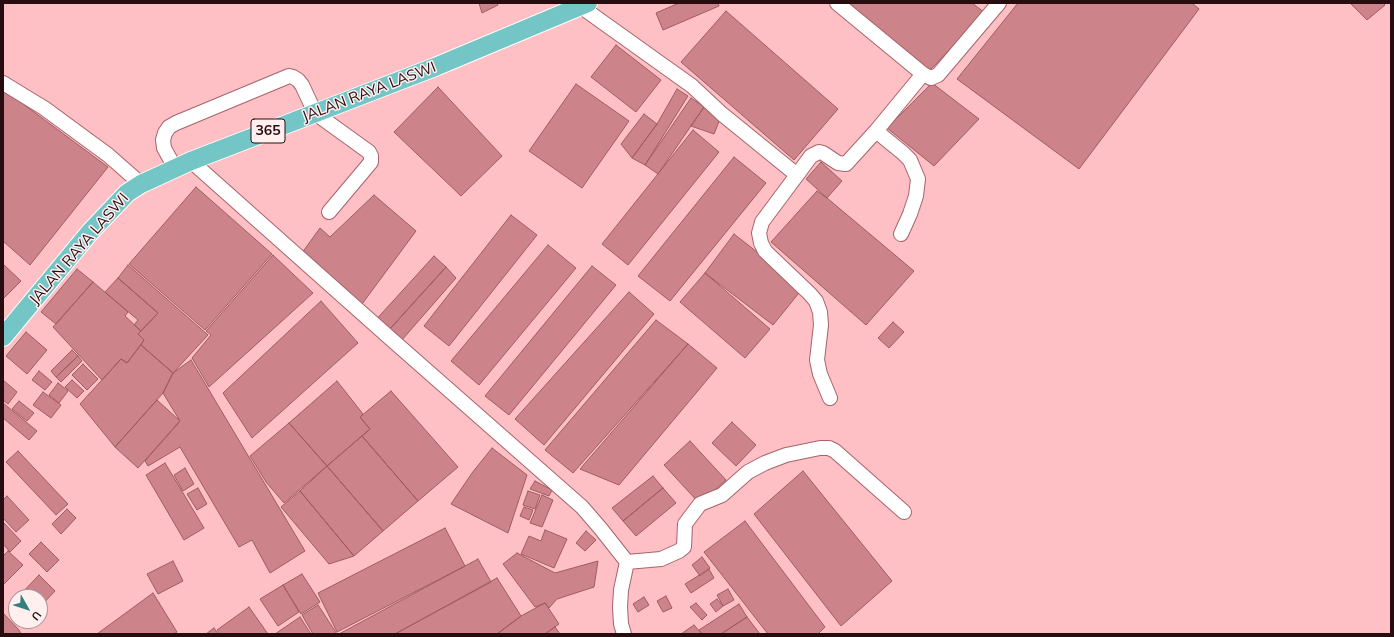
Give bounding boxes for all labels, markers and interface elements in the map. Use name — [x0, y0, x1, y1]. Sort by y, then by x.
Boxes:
street label: JALAN RAYA LASWI — [300, 58, 438, 126]
road number: 365 — [251, 119, 285, 143]
street label: JALAN RAYA LASWI — [26, 190, 132, 308]
north arrow — [8, 589, 48, 629]
text: U — [29, 608, 45, 623]

